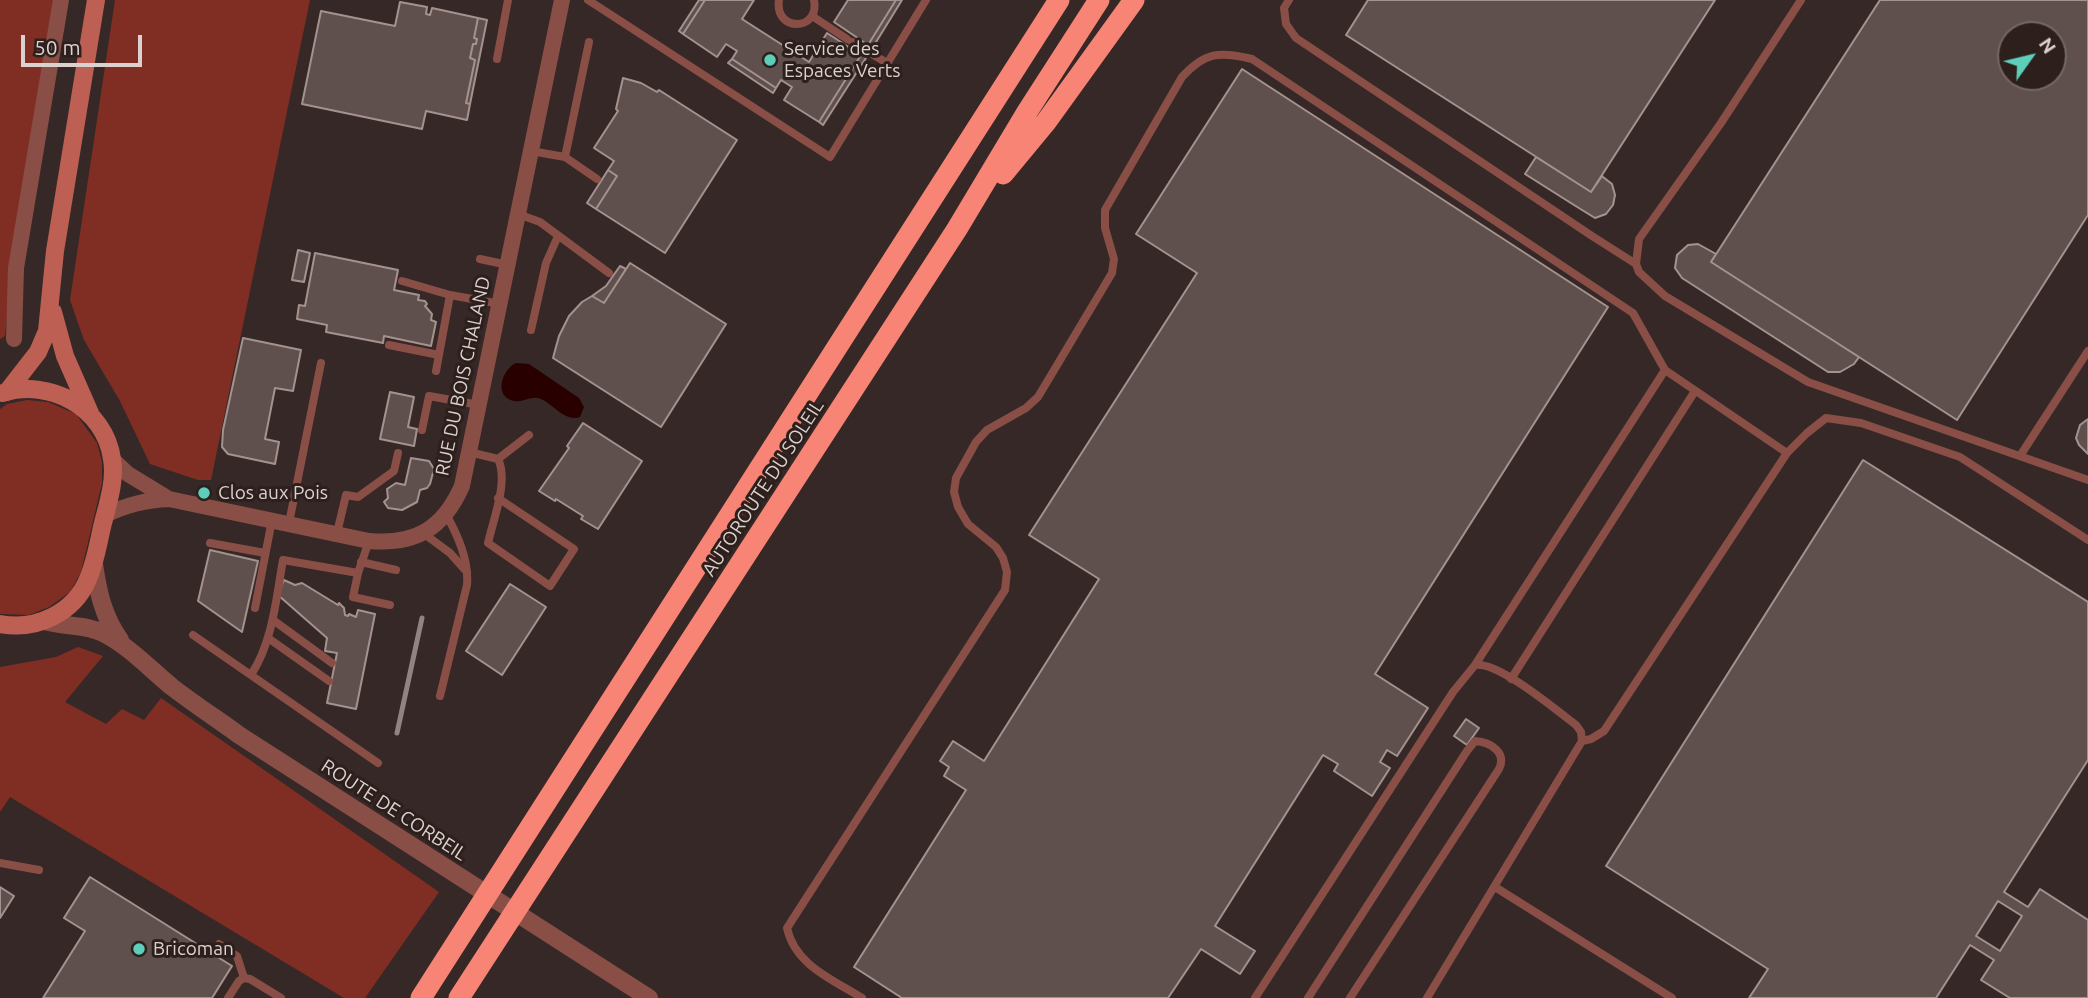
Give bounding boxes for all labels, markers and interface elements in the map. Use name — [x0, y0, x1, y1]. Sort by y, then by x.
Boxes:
scale bar — [24, 21, 145, 65]
north arrow — [1997, 21, 2067, 91]
text: N — [2035, 33, 2061, 57]
text: 50 m — [34, 35, 81, 59]
place label: Service des Espaces Verts — [784, 38, 900, 82]
marker: Service des Espaces Verts — [762, 52, 778, 68]
street label: RUE DU BOIS CHALAND — [431, 274, 495, 478]
street label: AUTOROUTE DU SOLEIL — [697, 396, 829, 580]
place label: Clos aux Pois — [218, 482, 328, 504]
marker: Clos aux Pois — [196, 485, 212, 501]
street label: ROUTE DE CORBEIL — [317, 754, 471, 866]
place label: Bricoman — [153, 938, 234, 960]
marker: Bricoman — [131, 941, 147, 957]

